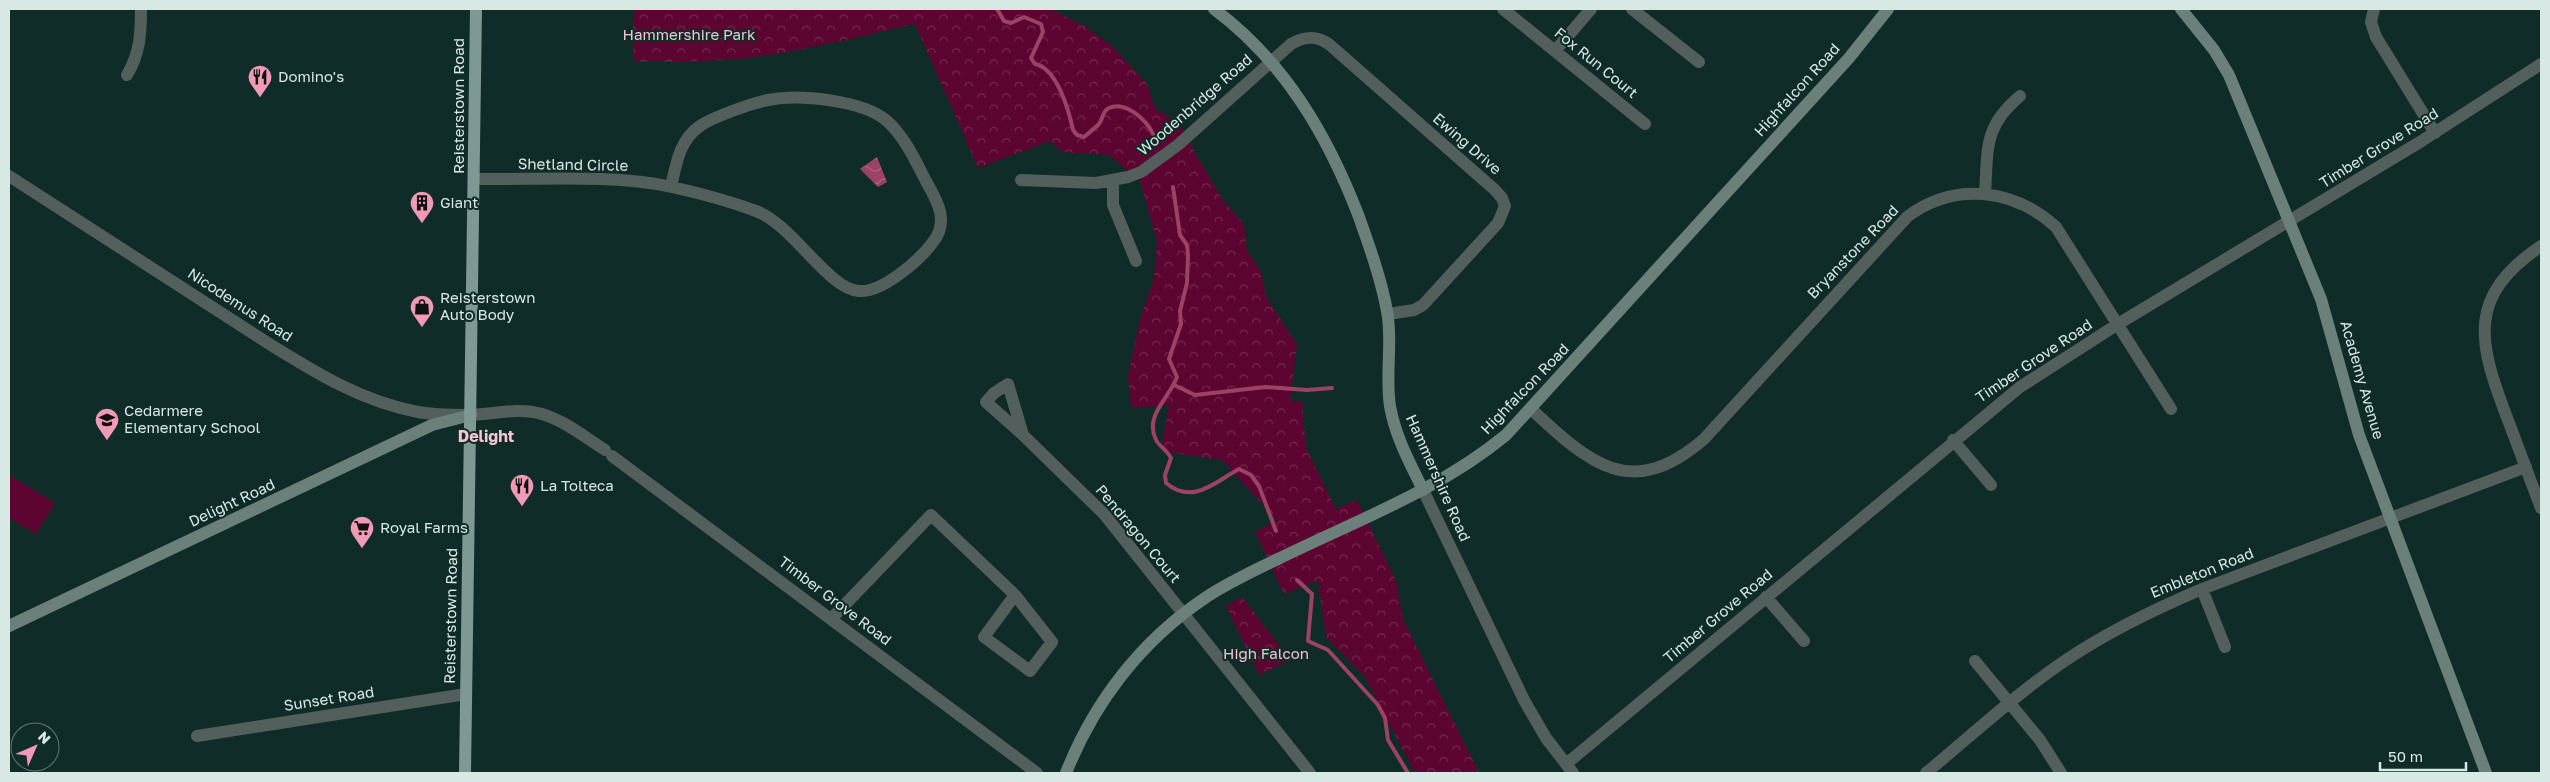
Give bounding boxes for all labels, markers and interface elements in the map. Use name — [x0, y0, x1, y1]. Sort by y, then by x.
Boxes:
street label: Fox Run Court — [1551, 23, 1642, 101]
park label: Hammershire Park — [623, 25, 756, 43]
street label: Reisterstown Road — [449, 38, 467, 174]
street label: Highfalcon Road — [1750, 39, 1843, 140]
street label: Woodenbridge Road — [1133, 50, 1255, 159]
restaurant icon: Domino's — [247, 64, 273, 98]
place label: Domino's — [278, 67, 344, 85]
street label: Timber Grove Road — [2316, 103, 2441, 191]
street label: Ewing Drive — [1430, 109, 1506, 178]
street label: Shetland Circle — [518, 154, 629, 174]
building icon: Giant — [409, 190, 435, 224]
place label: Giant — [440, 193, 478, 211]
street label: Bryanstone Road — [1803, 201, 1902, 302]
street label: Nicodemus Road — [185, 264, 296, 345]
place label: Reisterstown Auto Body — [440, 288, 535, 323]
shop icon: Reisterstown Auto Body — [409, 294, 435, 328]
street label: Timber Grove Road — [1972, 315, 2095, 406]
street label: Academy Avenue — [2337, 318, 2389, 441]
street label: Highfalcon Road — [1476, 339, 1572, 437]
place label: Cedarmere Elementary School — [124, 401, 260, 436]
school or university icon: Cedarmere Elementary School — [94, 407, 120, 441]
street label: Hammershire Road — [1403, 411, 1475, 544]
district label: Delight — [458, 426, 514, 446]
restaurant icon: La Tolteca — [509, 473, 535, 507]
street label: Delight Road — [186, 474, 277, 530]
place label: La Tolteca — [540, 476, 614, 494]
street label: Pendragon Court — [1092, 481, 1185, 586]
supermarket icon: Royal Farms — [349, 515, 375, 549]
place label: Royal Farms — [380, 518, 468, 536]
street label: Embleton Road — [2147, 543, 2256, 601]
street label: Reisterstown Road — [440, 548, 460, 684]
street label: Timber Grove Road — [776, 552, 895, 648]
street label: Timber Grove Road — [1659, 564, 1775, 666]
park label: High Falcon — [1223, 644, 1309, 662]
street label: Sunset Road — [282, 682, 375, 714]
north arrow — [10, 722, 60, 772]
text: N — [35, 728, 54, 747]
scale bar — [2380, 740, 2466, 772]
text: 50 m — [2388, 747, 2423, 765]

